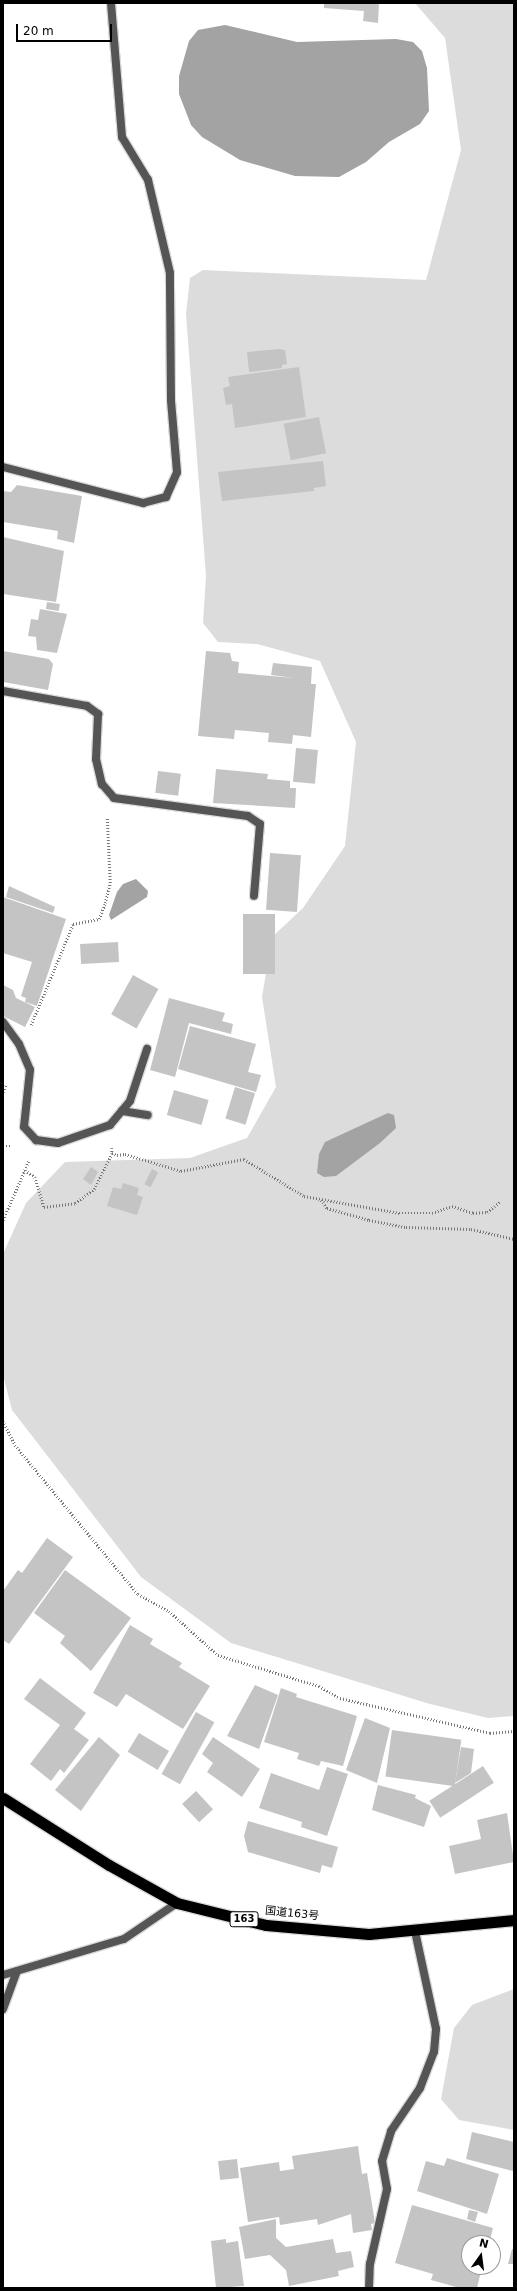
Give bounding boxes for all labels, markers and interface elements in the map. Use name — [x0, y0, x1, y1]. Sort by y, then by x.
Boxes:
scale bar — [18, 16, 114, 42]
text: 20 m — [23, 24, 54, 38]
street label: 国道163号 — [264, 1905, 320, 1923]
road number: 163 — [229, 1911, 259, 1927]
north arrow — [461, 2235, 501, 2275]
text: N — [478, 2236, 490, 2251]

